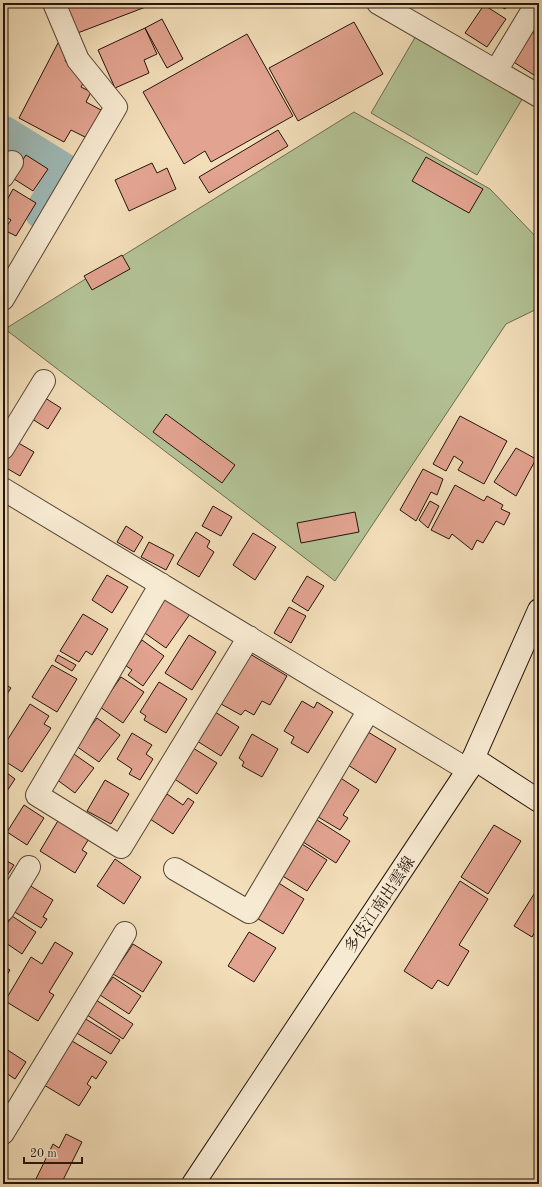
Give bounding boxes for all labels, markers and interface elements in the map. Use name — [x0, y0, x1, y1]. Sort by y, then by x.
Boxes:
street label: 多伎江南出雲線 — [341, 853, 419, 956]
scale bar — [24, 1139, 82, 1165]
text: 20 m — [30, 1148, 57, 1160]

